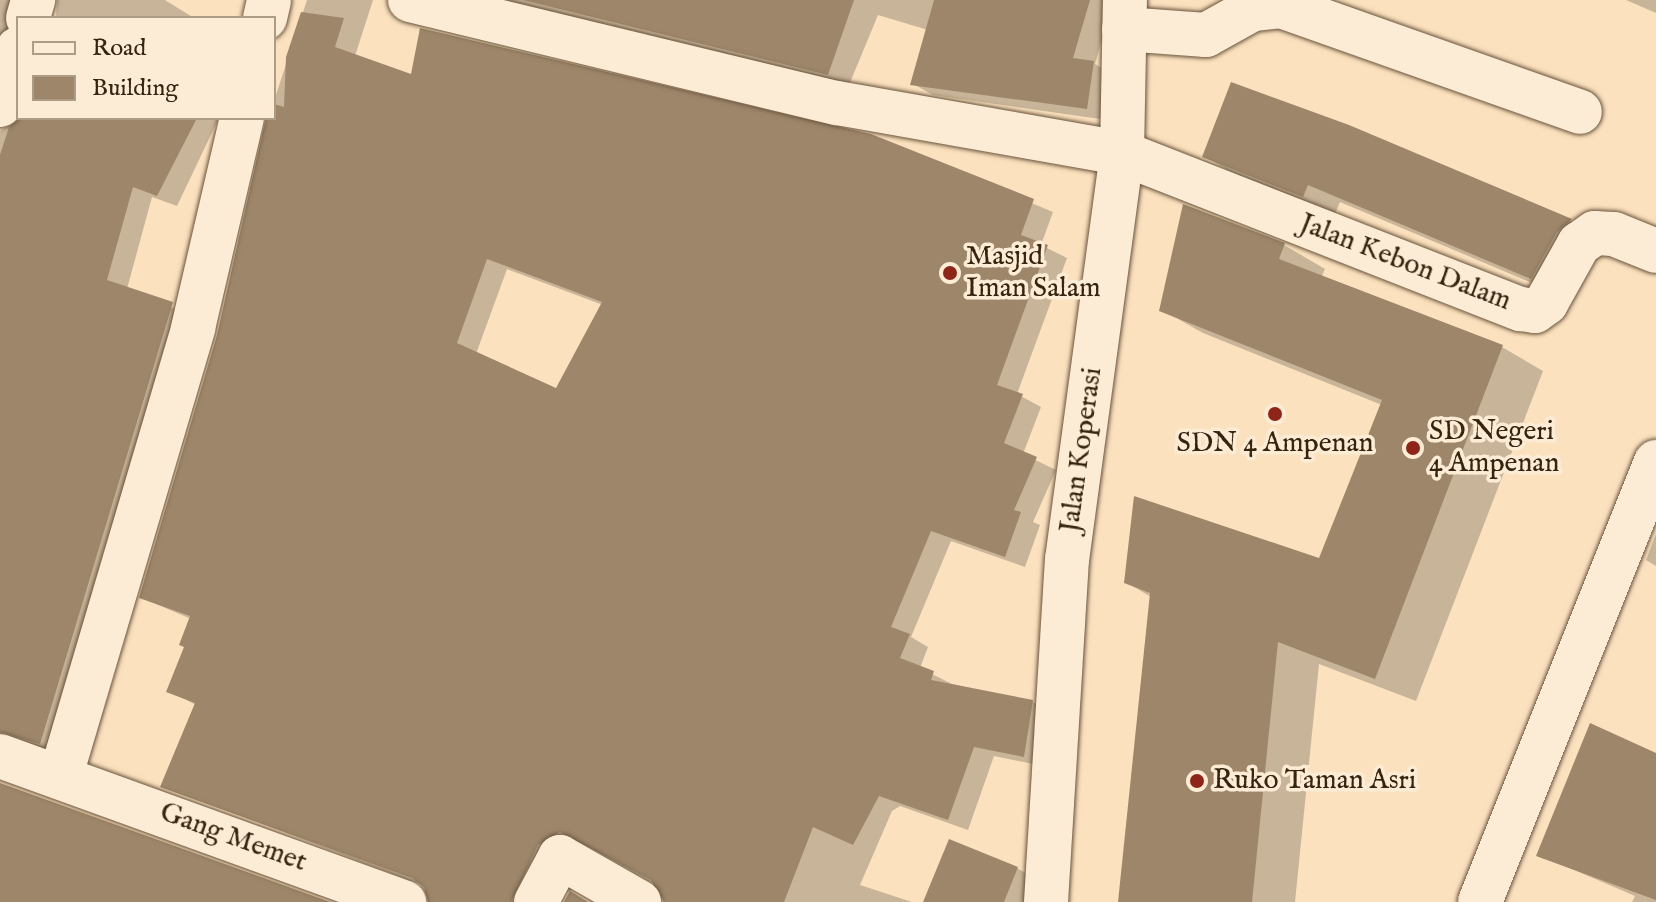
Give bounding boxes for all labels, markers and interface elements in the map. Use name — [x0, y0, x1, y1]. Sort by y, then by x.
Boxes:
legend — [16, 16, 276, 120]
text: Road — [92, 33, 146, 64]
text: Building — [92, 73, 178, 104]
street label: Jalan Kebon Dalam — [1295, 207, 1515, 319]
place label: Masjid Iman Salam — [966, 240, 1101, 306]
marker: Masjid Iman Salam — [941, 264, 959, 282]
street label: Jalan Koperasi — [1054, 365, 1110, 535]
marker: SDN 4 Ampenan — [1266, 405, 1284, 423]
place label: SD Negeri 4 Ampenan — [1429, 415, 1559, 481]
place label: SDN 4 Ampenan — [1176, 427, 1374, 461]
marker: SD Negeri 4 Ampenan — [1404, 439, 1422, 457]
place label: Ruko Taman Asri — [1213, 764, 1416, 798]
marker: Ruko Taman Asri — [1188, 772, 1206, 790]
street label: Gang Memet — [155, 796, 311, 880]

